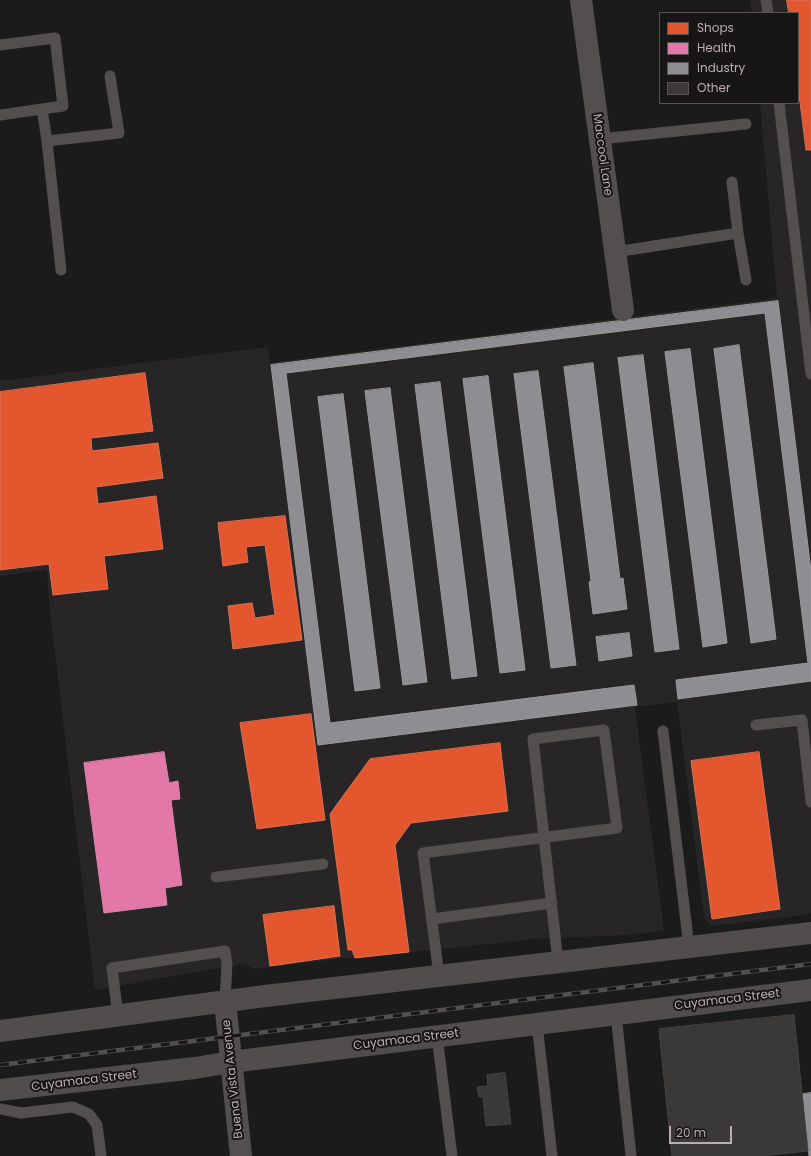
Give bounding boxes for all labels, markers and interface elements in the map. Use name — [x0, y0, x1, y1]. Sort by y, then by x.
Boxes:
legend — [659, 12, 799, 104]
text: Shops — [697, 19, 734, 36]
text: Health — [697, 39, 736, 56]
text: Industry — [697, 59, 745, 76]
text: Other — [697, 79, 730, 96]
street label: Maccool Lane — [589, 113, 615, 197]
street label: Cuyamaca Street — [674, 986, 780, 1014]
street label: Buena Vista Avenue — [220, 1019, 246, 1139]
street label: Cuyamaca Street — [353, 1026, 459, 1054]
street label: Cuyamaca Street — [31, 1067, 137, 1095]
scale bar — [671, 1118, 734, 1144]
text: 20 m — [676, 1124, 706, 1141]

